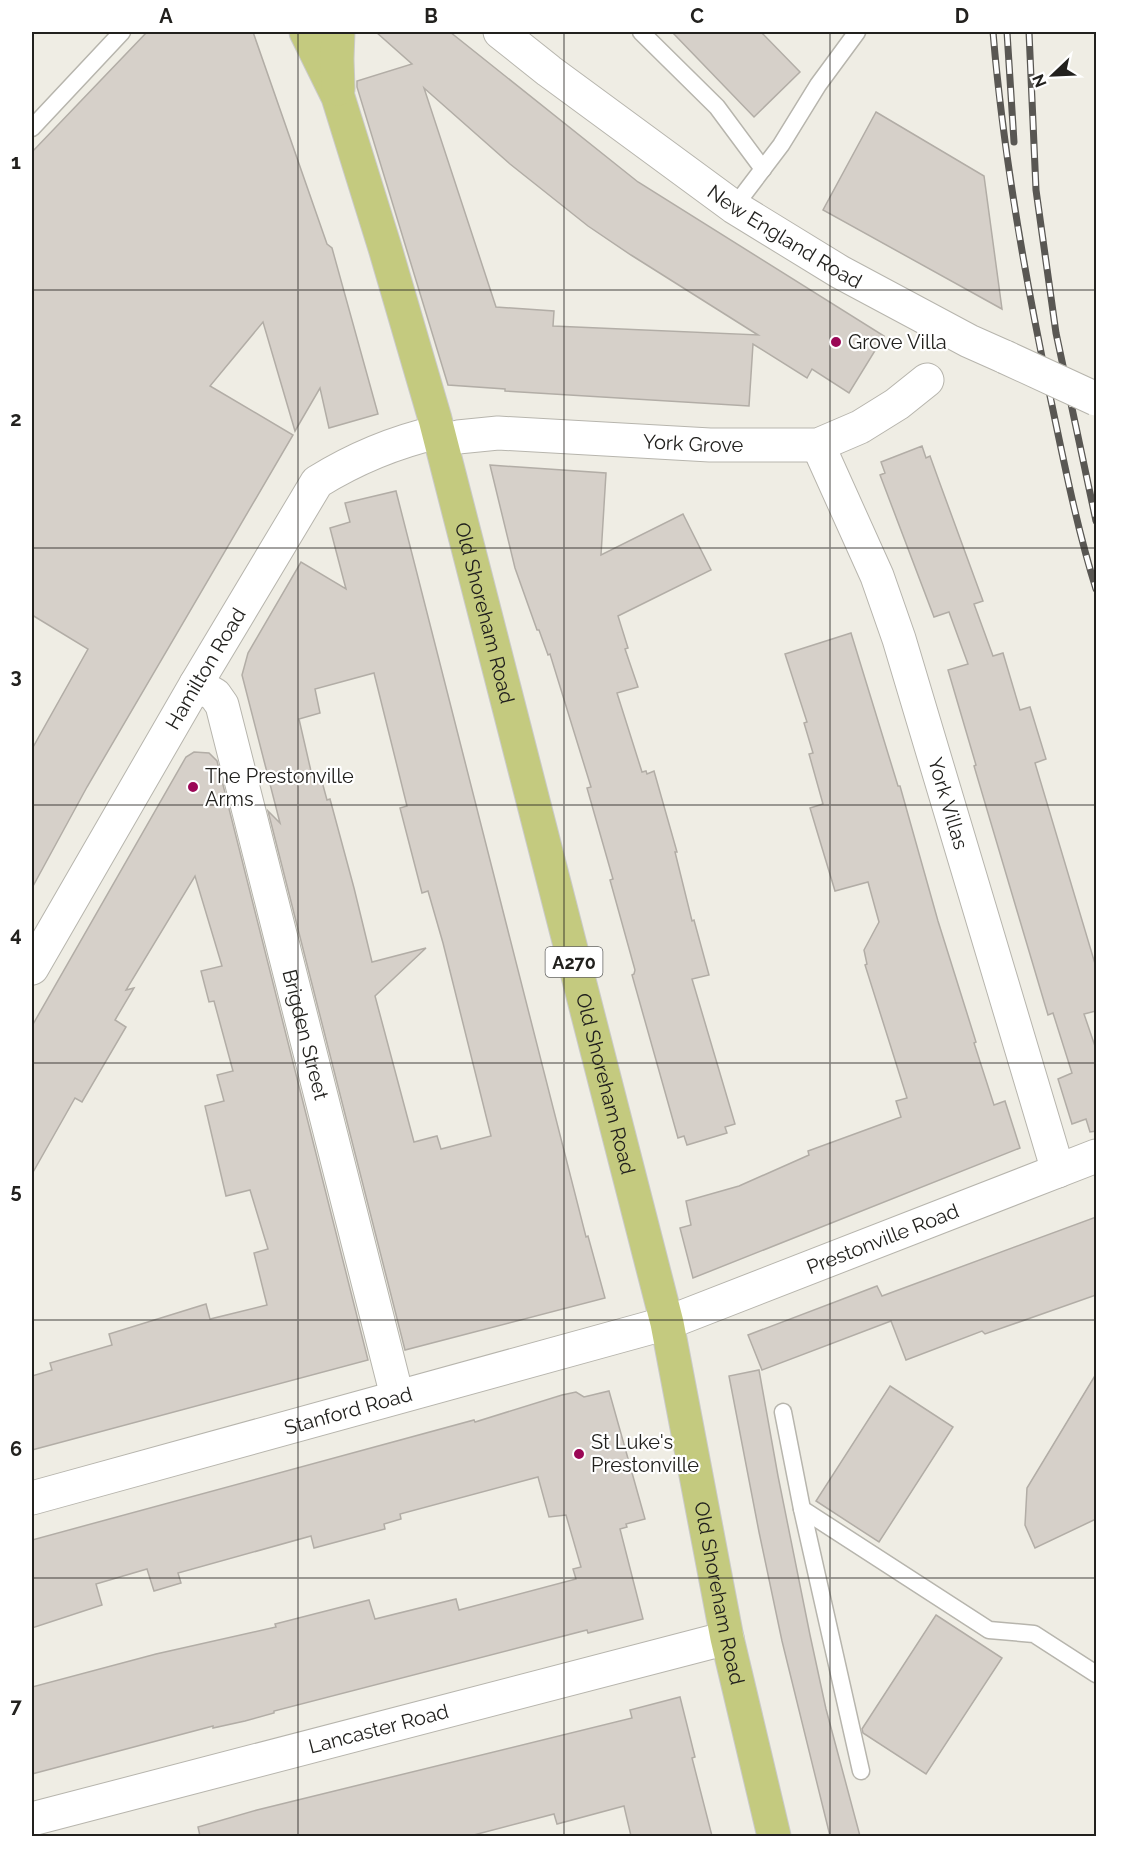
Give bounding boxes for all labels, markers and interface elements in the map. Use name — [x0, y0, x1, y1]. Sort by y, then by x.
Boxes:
text: A — [159, 4, 173, 28]
text: B — [424, 4, 438, 28]
text: C — [690, 4, 704, 28]
text: D — [955, 4, 969, 28]
north arrow — [1023, 45, 1083, 105]
text: N — [1029, 71, 1051, 90]
text: 1 — [11, 150, 21, 174]
street label: New England Road — [703, 180, 866, 293]
place label: Grove Villa — [848, 330, 947, 354]
marker: Grove Villa — [829, 335, 843, 349]
text: 2 — [10, 407, 22, 431]
street label: York Grove — [642, 429, 744, 457]
street label: Old Shoreham Road — [450, 520, 520, 706]
street label: Hamilton Road — [160, 604, 251, 734]
text: 3 — [10, 664, 22, 688]
street label: York Villas — [923, 755, 973, 852]
place label: The Prestonville Arms — [205, 764, 354, 811]
marker: The Prestonville Arms — [186, 780, 200, 794]
text: 4 — [10, 922, 22, 946]
road number: A270 — [546, 947, 602, 977]
street label: Brigden Street — [277, 967, 334, 1102]
street label: Old Shoreham Road — [571, 990, 640, 1177]
text: 5 — [10, 1179, 22, 1203]
street label: Prestonville Road — [803, 1199, 962, 1280]
street label: Stanford Road — [282, 1382, 415, 1440]
place label: St Luke's Prestonville — [591, 1430, 699, 1477]
text: 6 — [10, 1437, 22, 1461]
marker: St Luke's Prestonville — [572, 1447, 586, 1461]
street label: Old Shoreham Road — [689, 1499, 750, 1687]
text: 7 — [10, 1694, 22, 1718]
street label: Lancaster Road — [306, 1699, 451, 1759]

